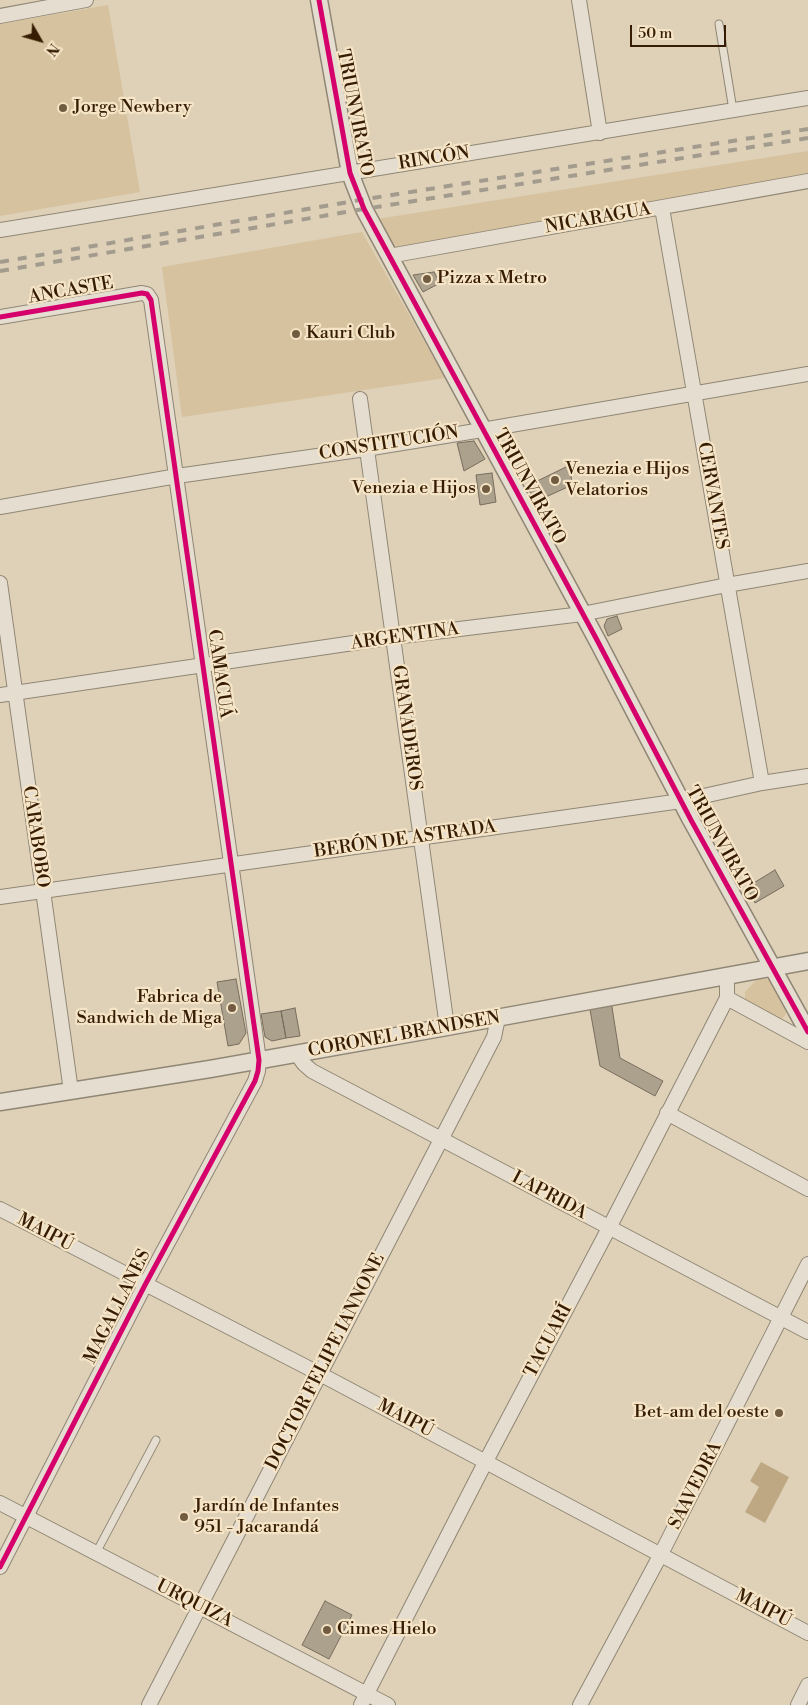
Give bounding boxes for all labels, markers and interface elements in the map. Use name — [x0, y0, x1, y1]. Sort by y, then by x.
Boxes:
north arrow — [15, 15, 65, 65]
scale bar — [633, 15, 729, 47]
text: 50 m — [638, 24, 672, 43]
text: N — [41, 39, 62, 59]
street label: TRIUNVIRATO — [331, 48, 377, 178]
place label: Jorge Newbery — [73, 97, 191, 119]
marker: Jorge Newbery — [57, 102, 69, 114]
street label: RINCÓN — [397, 143, 471, 175]
street label: NICARAGUA — [543, 199, 653, 239]
place label: Pizza x Metro — [437, 268, 547, 290]
street label: ANCASTE — [27, 273, 115, 309]
marker: Pizza x Metro — [421, 273, 433, 285]
place label: Kauri Club — [306, 323, 395, 345]
marker: Kauri Club — [290, 328, 302, 340]
street label: CONSTITUCIÓN — [318, 422, 460, 466]
street label: TRIUNVIRATO — [488, 425, 570, 549]
street label: CERVANTES — [692, 441, 732, 551]
place label: Venezia e Hijos Velatorios — [565, 459, 689, 502]
marker: Venezia e Hijos Velatorios — [549, 474, 561, 486]
place label: Venezia e Hijos — [352, 478, 476, 500]
marker: Venezia e Hijos — [480, 483, 492, 495]
street label: ARGENTINA — [350, 619, 460, 655]
street label: CAMACUÁ — [202, 628, 236, 720]
street label: GRANADEROS — [386, 664, 426, 792]
street label: TRIUNVIRATO — [680, 782, 762, 906]
street label: CARABOBO — [17, 785, 53, 889]
street label: BERÓN DE ASTRADA — [313, 817, 497, 863]
place label: Fabrica de Sandwich de Miga — [76, 987, 222, 1030]
marker: Fabrica de Sandwich de Miga — [226, 1002, 238, 1014]
street label: CORONEL BRANDSEN — [306, 1007, 502, 1063]
street label: LAPRIDA — [508, 1167, 590, 1225]
street label: MAIPÚ — [13, 1209, 77, 1257]
street label: MAGALLANES — [80, 1246, 156, 1368]
street label: DOCTOR FELIPE IANNONE — [262, 1250, 390, 1474]
street label: TACUARÍ — [521, 1301, 577, 1381]
street label: MAIPÚ — [373, 1395, 437, 1443]
place label: Bet-am del oeste — [634, 1402, 769, 1424]
marker: Bet-am del oeste — [773, 1407, 785, 1419]
street label: SAAVEDRA — [665, 1439, 727, 1533]
place label: Jardín de Infantes 951 - Jacarandá — [194, 1496, 339, 1538]
marker: Jardín de Infantes 951 - Jacarandá — [178, 1511, 190, 1523]
street label: URQUIZA — [152, 1575, 236, 1633]
street label: MAIPÚ — [731, 1585, 795, 1633]
place label: Cimes Hielo — [337, 1619, 437, 1641]
marker: Cimes Hielo — [321, 1624, 333, 1636]

